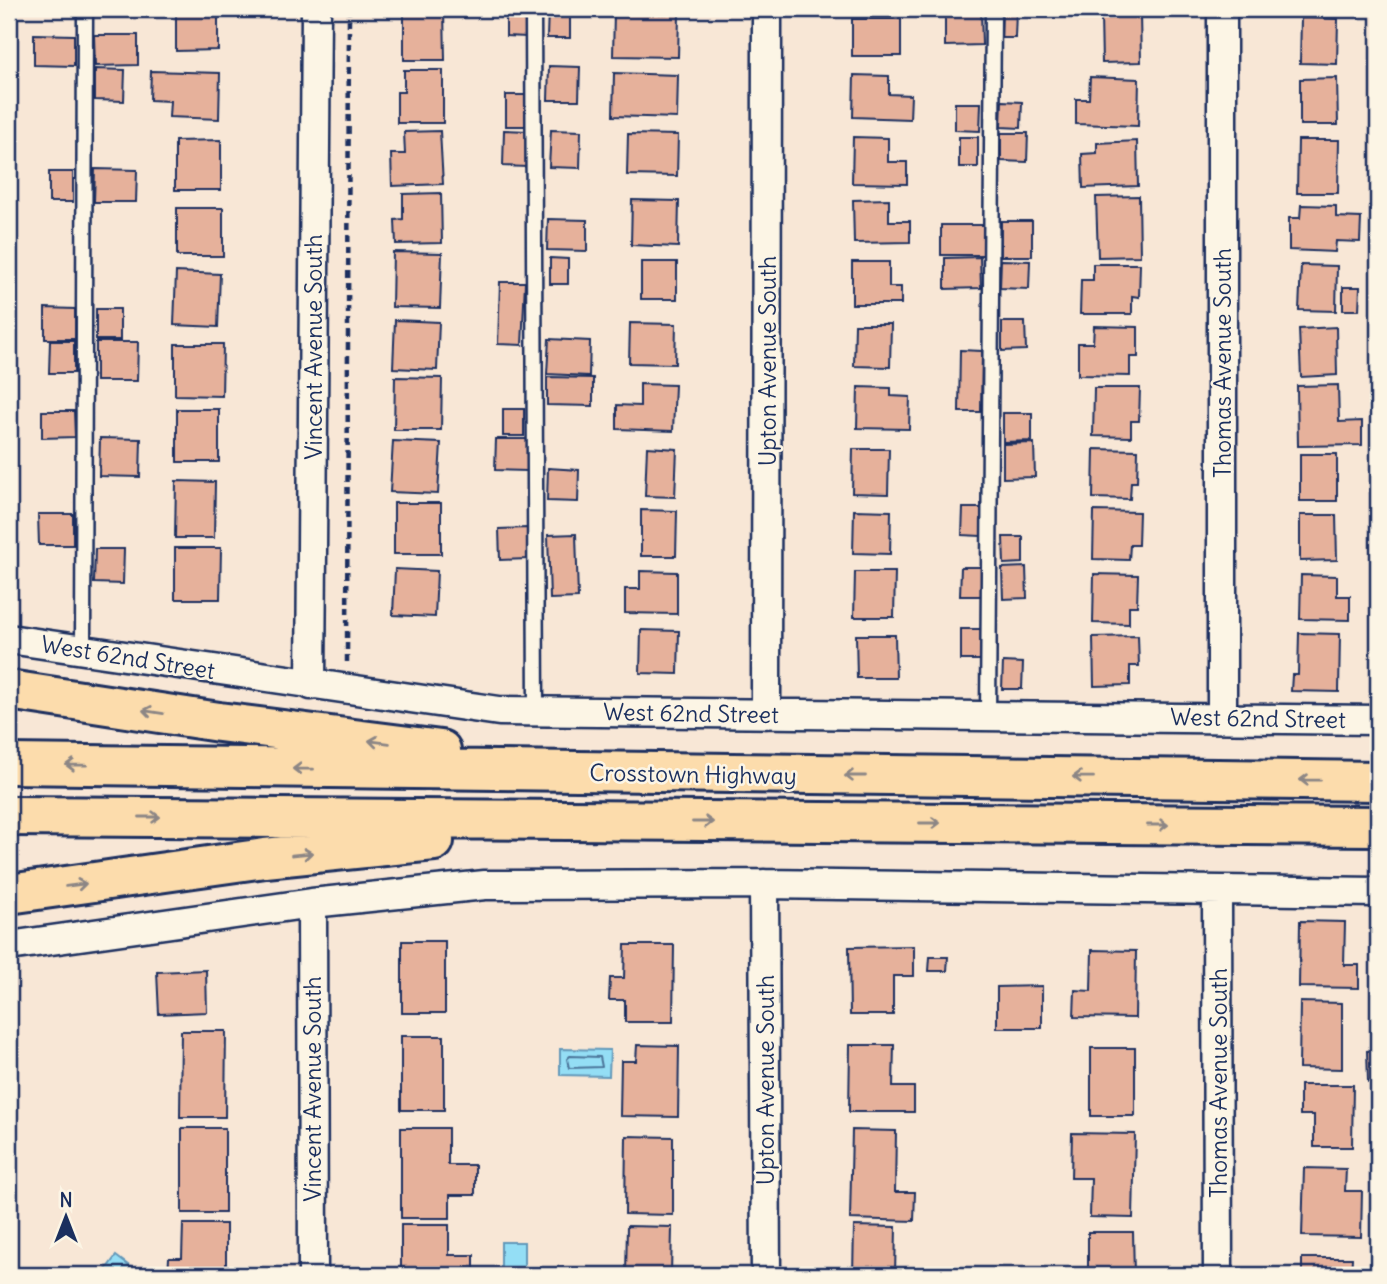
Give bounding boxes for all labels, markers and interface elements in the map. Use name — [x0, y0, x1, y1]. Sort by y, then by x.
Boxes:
street label: Vincent Avenue South — [299, 234, 328, 460]
street label: Thomas Avenue South — [1208, 248, 1237, 478]
street label: Upton Avenue South — [753, 256, 782, 466]
street label: West 62nd Street — [39, 629, 217, 685]
street label: West 62nd Street — [603, 697, 779, 729]
street label: West 62nd Street — [1170, 702, 1346, 734]
one-way arrow — [142, 705, 165, 718]
one-way arrow — [368, 735, 391, 748]
one-way arrow — [65, 758, 88, 772]
street label: Crosstown Highway — [589, 758, 797, 790]
one-way arrow — [292, 762, 315, 776]
one-way arrow — [844, 769, 867, 782]
one-way arrow — [1071, 771, 1094, 784]
one-way arrow — [1299, 773, 1322, 787]
one-way arrow — [139, 810, 162, 824]
one-way arrow — [691, 815, 714, 829]
one-way arrow — [919, 816, 942, 830]
one-way arrow — [1146, 818, 1169, 832]
one-way arrow — [290, 847, 313, 860]
one-way arrow — [64, 878, 87, 891]
street label: Thomas Avenue South — [1204, 968, 1233, 1198]
street label: Upton Avenue South — [751, 975, 780, 1185]
street label: Vincent Avenue South — [298, 976, 327, 1202]
north arrow — [32, 1182, 102, 1252]
text: N — [59, 1188, 73, 1212]

